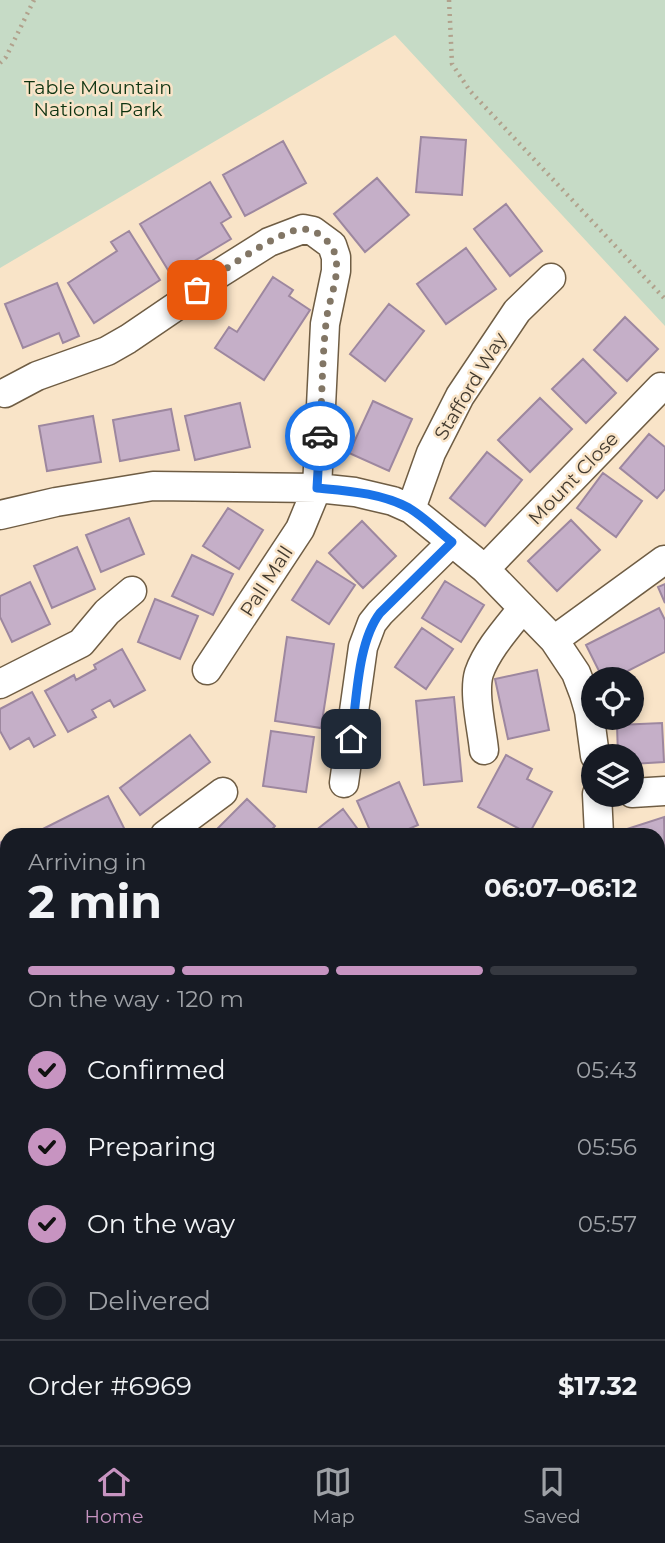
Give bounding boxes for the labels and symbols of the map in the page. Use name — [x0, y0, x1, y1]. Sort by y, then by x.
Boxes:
park label: Table Mountain National Park — [24, 76, 172, 121]
pin — [167, 260, 227, 320]
street label: Stafford Way — [429, 328, 512, 444]
courier — [285, 401, 355, 471]
street label: Mount Close — [524, 427, 623, 529]
street label: Pall Mall — [235, 542, 298, 621]
pin — [321, 709, 381, 769]

